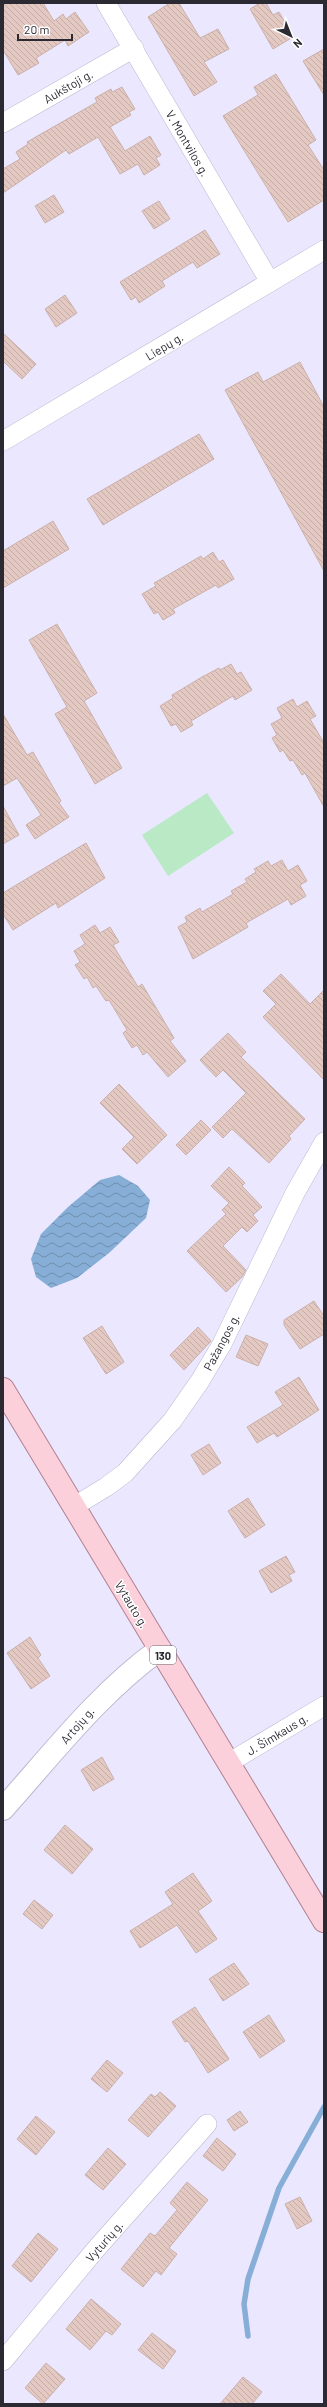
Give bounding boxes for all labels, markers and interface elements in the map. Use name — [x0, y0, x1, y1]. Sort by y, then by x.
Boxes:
scale bar — [18, 16, 72, 42]
north arrow — [271, 16, 311, 56]
text: 20 m — [24, 22, 50, 36]
text: N — [291, 36, 305, 51]
street label: Aukštoji g. — [41, 66, 95, 106]
street label: V. Montvilos g. — [163, 107, 213, 179]
street label: Liepų g. — [143, 329, 185, 363]
street label: Pažangos g. — [200, 1311, 242, 1373]
street label: Vytauto g. — [113, 1578, 151, 1630]
road number: 130 — [150, 1646, 176, 1664]
street label: Artojų g. — [57, 1704, 97, 1746]
street label: J. Šimkaus g. — [244, 1710, 310, 1758]
street label: Vyturių g. — [83, 2218, 125, 2264]

